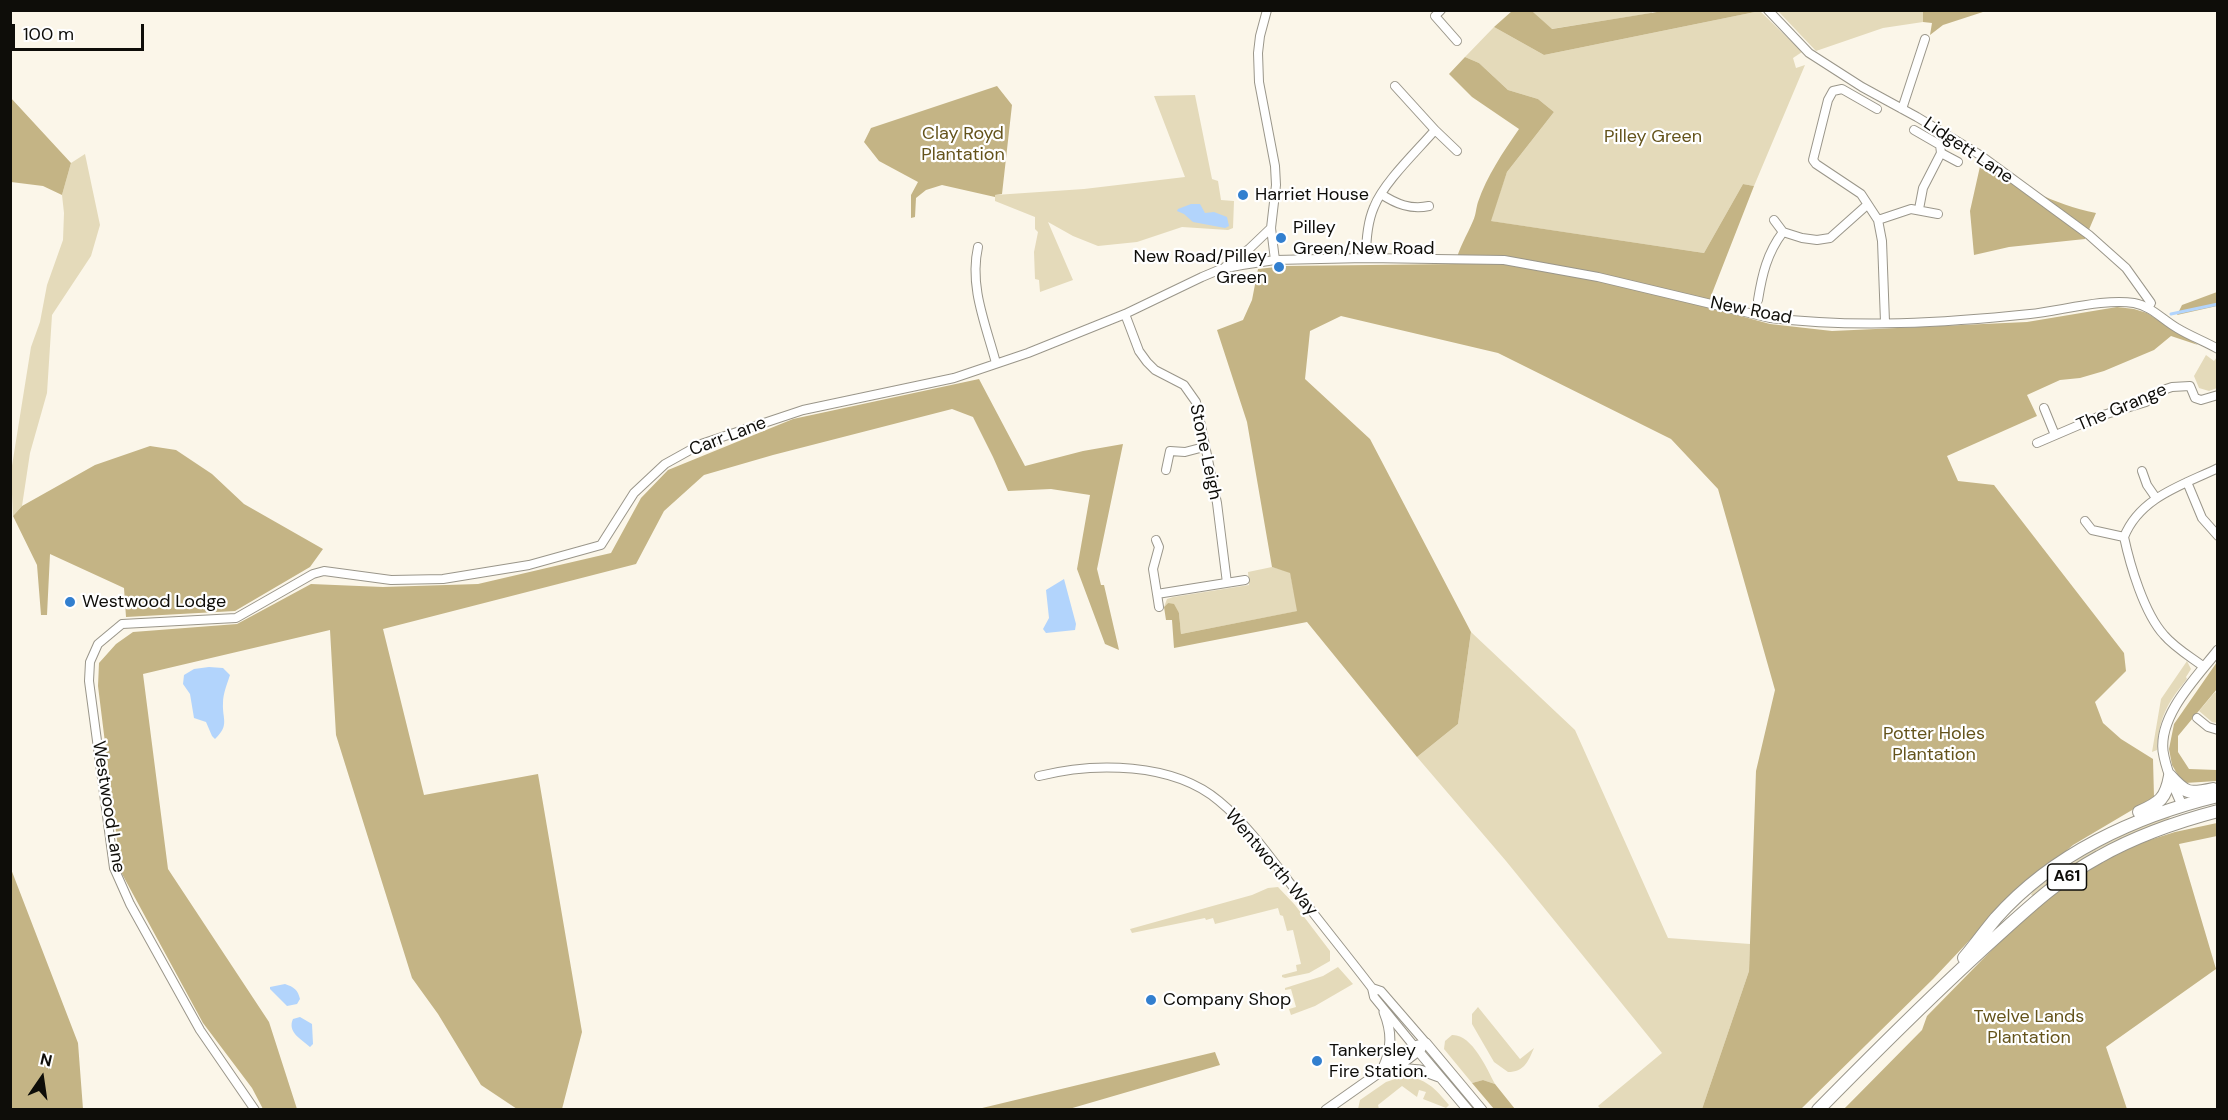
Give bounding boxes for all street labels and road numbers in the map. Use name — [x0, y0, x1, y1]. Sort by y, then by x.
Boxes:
street label: Lidgett Lane — [1919, 113, 2017, 189]
street label: New Road — [1708, 293, 1794, 329]
street label: The Grange — [2074, 379, 2170, 437]
street label: Stone Leigh — [1184, 402, 1226, 502]
street label: Carr Lane — [686, 412, 770, 462]
street label: Westwood Lane — [87, 740, 129, 874]
street label: Wentworth Way — [1220, 805, 1322, 921]
road number: A61 — [2048, 864, 2086, 890]

